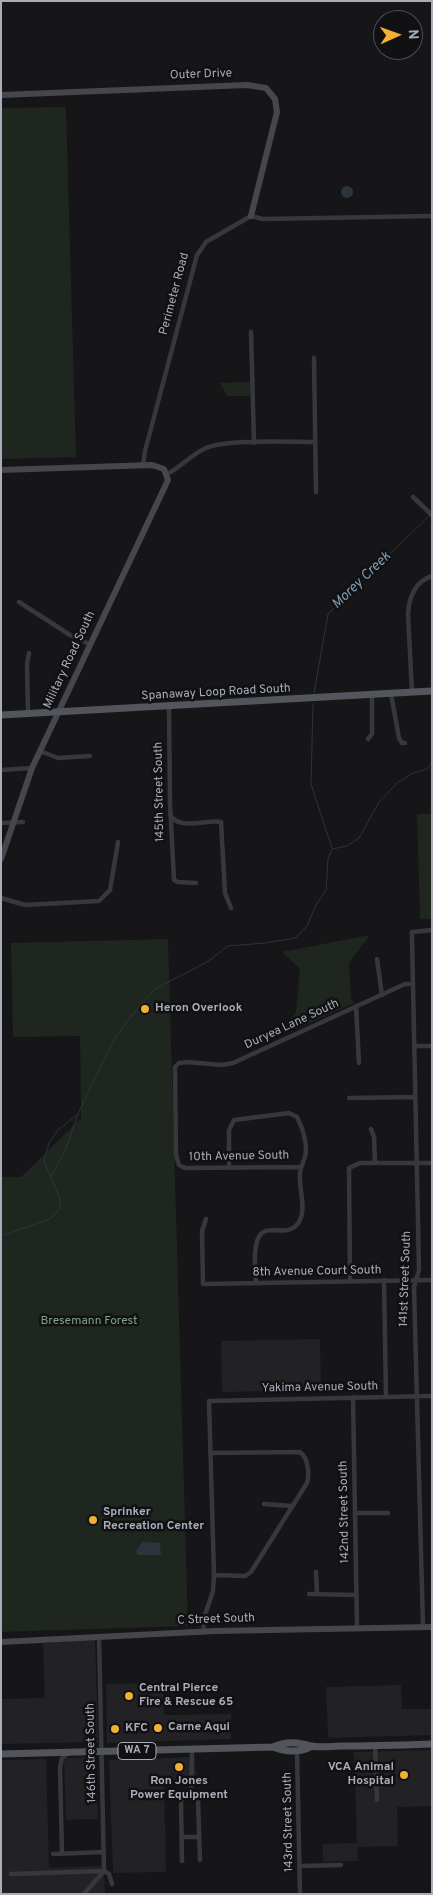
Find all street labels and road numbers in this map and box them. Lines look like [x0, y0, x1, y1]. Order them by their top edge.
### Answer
street label: Outer Drive [170, 67, 232, 83]
street label: Perimeter Road [157, 251, 193, 337]
street label: Military Road South [41, 609, 99, 711]
street label: Spanaway Loop Road South [141, 682, 291, 704]
street label: 145th Street South [152, 742, 168, 842]
street label: Duryea Lane South [243, 997, 341, 1053]
street label: 10th Avenue South [189, 1149, 289, 1165]
street label: 141st Street South [397, 1231, 415, 1327]
street label: 8th Avenue Court South [252, 1264, 382, 1280]
street label: Yakima Avenue South [262, 1380, 378, 1396]
street label: 142nd Street South [337, 1460, 353, 1564]
street label: C Street South [177, 1611, 255, 1629]
street label: 146th Street South [84, 1703, 100, 1803]
road number: WA 7 [118, 1742, 156, 1760]
street label: 143rd Street South [281, 1772, 297, 1872]

